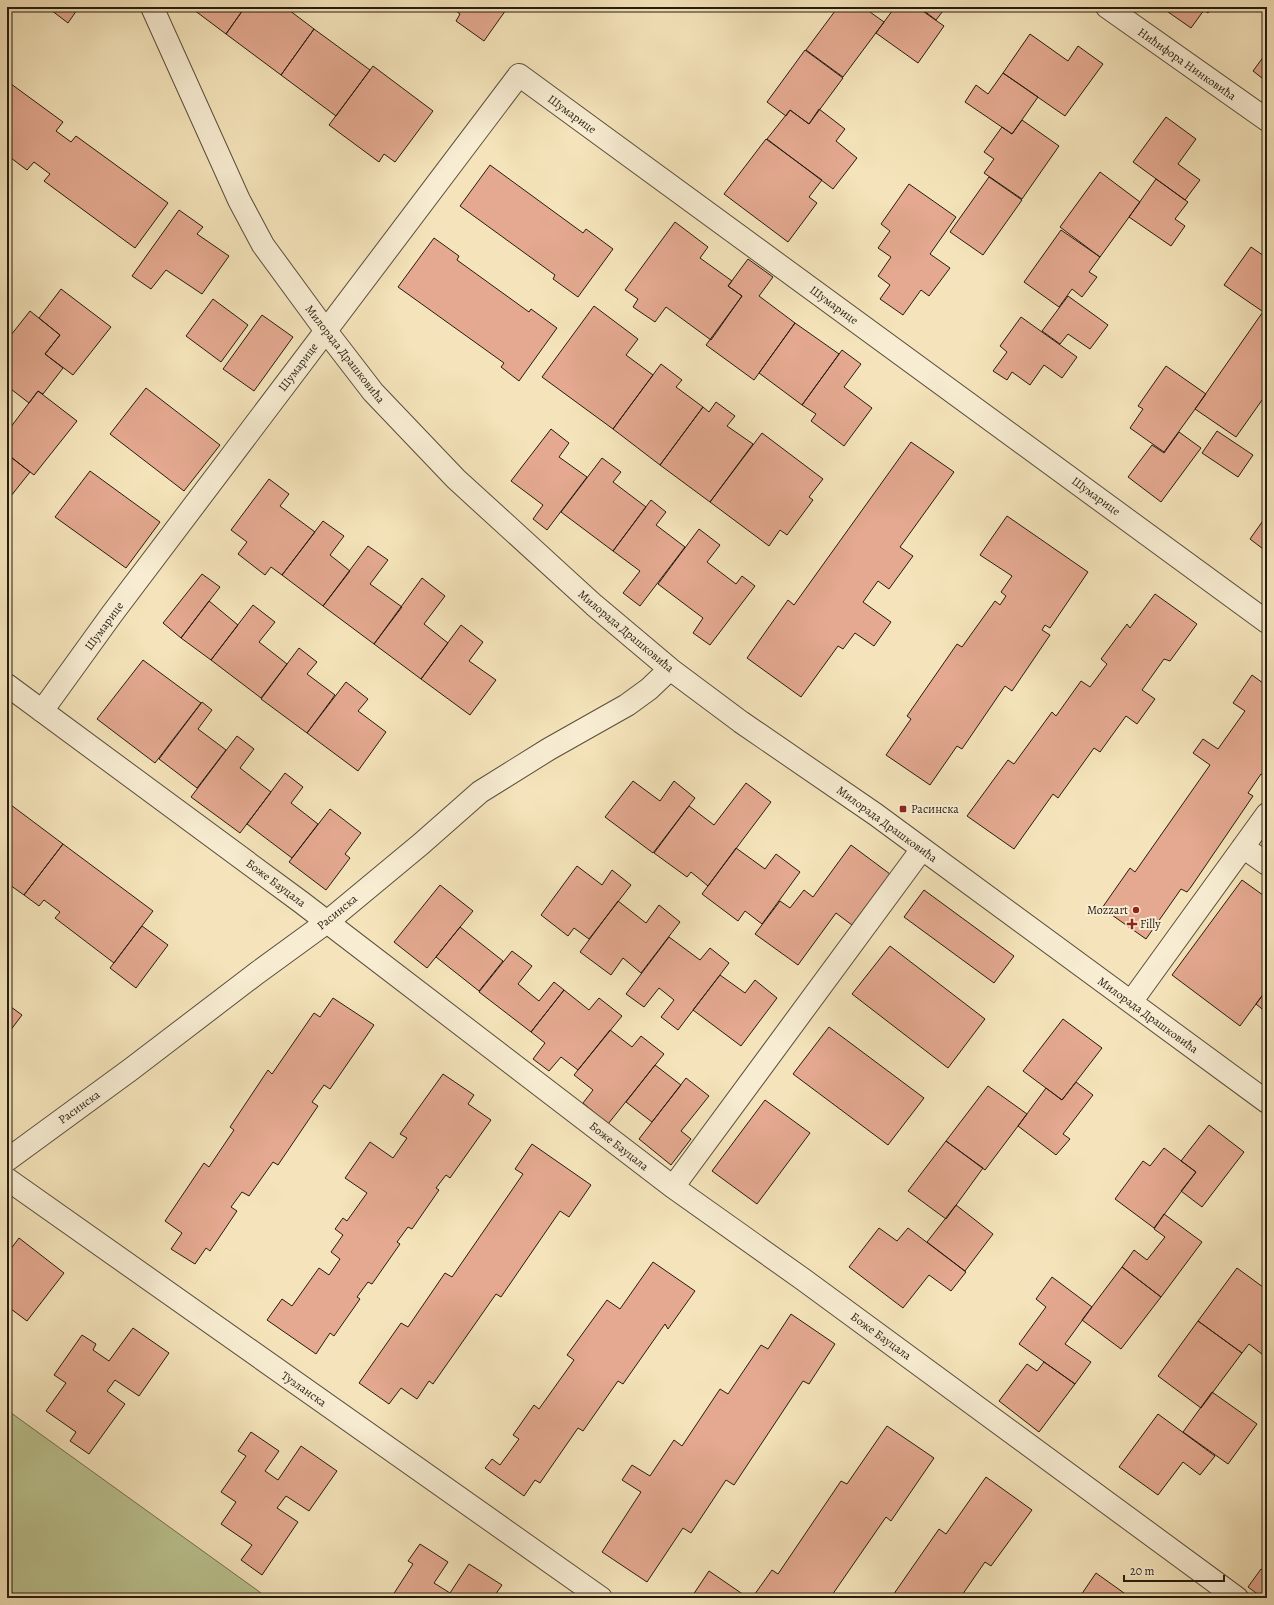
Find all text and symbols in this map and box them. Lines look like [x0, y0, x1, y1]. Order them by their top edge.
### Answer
street label: Нићифора Нинковића [1135, 24, 1240, 104]
street label: Шумарице [544, 91, 600, 137]
street label: Шумарице [806, 282, 862, 328]
street label: Милорада Драшковића [301, 301, 389, 407]
street label: Шумарице [274, 339, 322, 395]
street label: Шумарице [1068, 473, 1124, 519]
street label: Милорада Драшковића [575, 586, 678, 676]
street label: Шумарице [81, 598, 127, 654]
street label: Милорада Драшковића [833, 782, 941, 866]
place label: Расинска [911, 801, 959, 817]
marker: Расинска [898, 804, 908, 814]
street label: Боже Бауцала [243, 855, 310, 911]
street label: Расинска [313, 890, 361, 933]
place label: Mozzart [1087, 902, 1128, 918]
marker: Mozzart [1131, 905, 1141, 915]
place label: Filly [1140, 916, 1161, 932]
marker: Filly [1127, 919, 1137, 929]
street label: Милорада Драшковића [1094, 973, 1202, 1057]
street label: Расинска [55, 1086, 103, 1128]
street label: Боже Бауцала [586, 1118, 652, 1175]
street label: Боже Бауцала [847, 1309, 915, 1364]
street label: Тузланска [278, 1368, 330, 1411]
scale bar [1124, 1557, 1224, 1583]
text: 20 m [1130, 1563, 1154, 1579]

